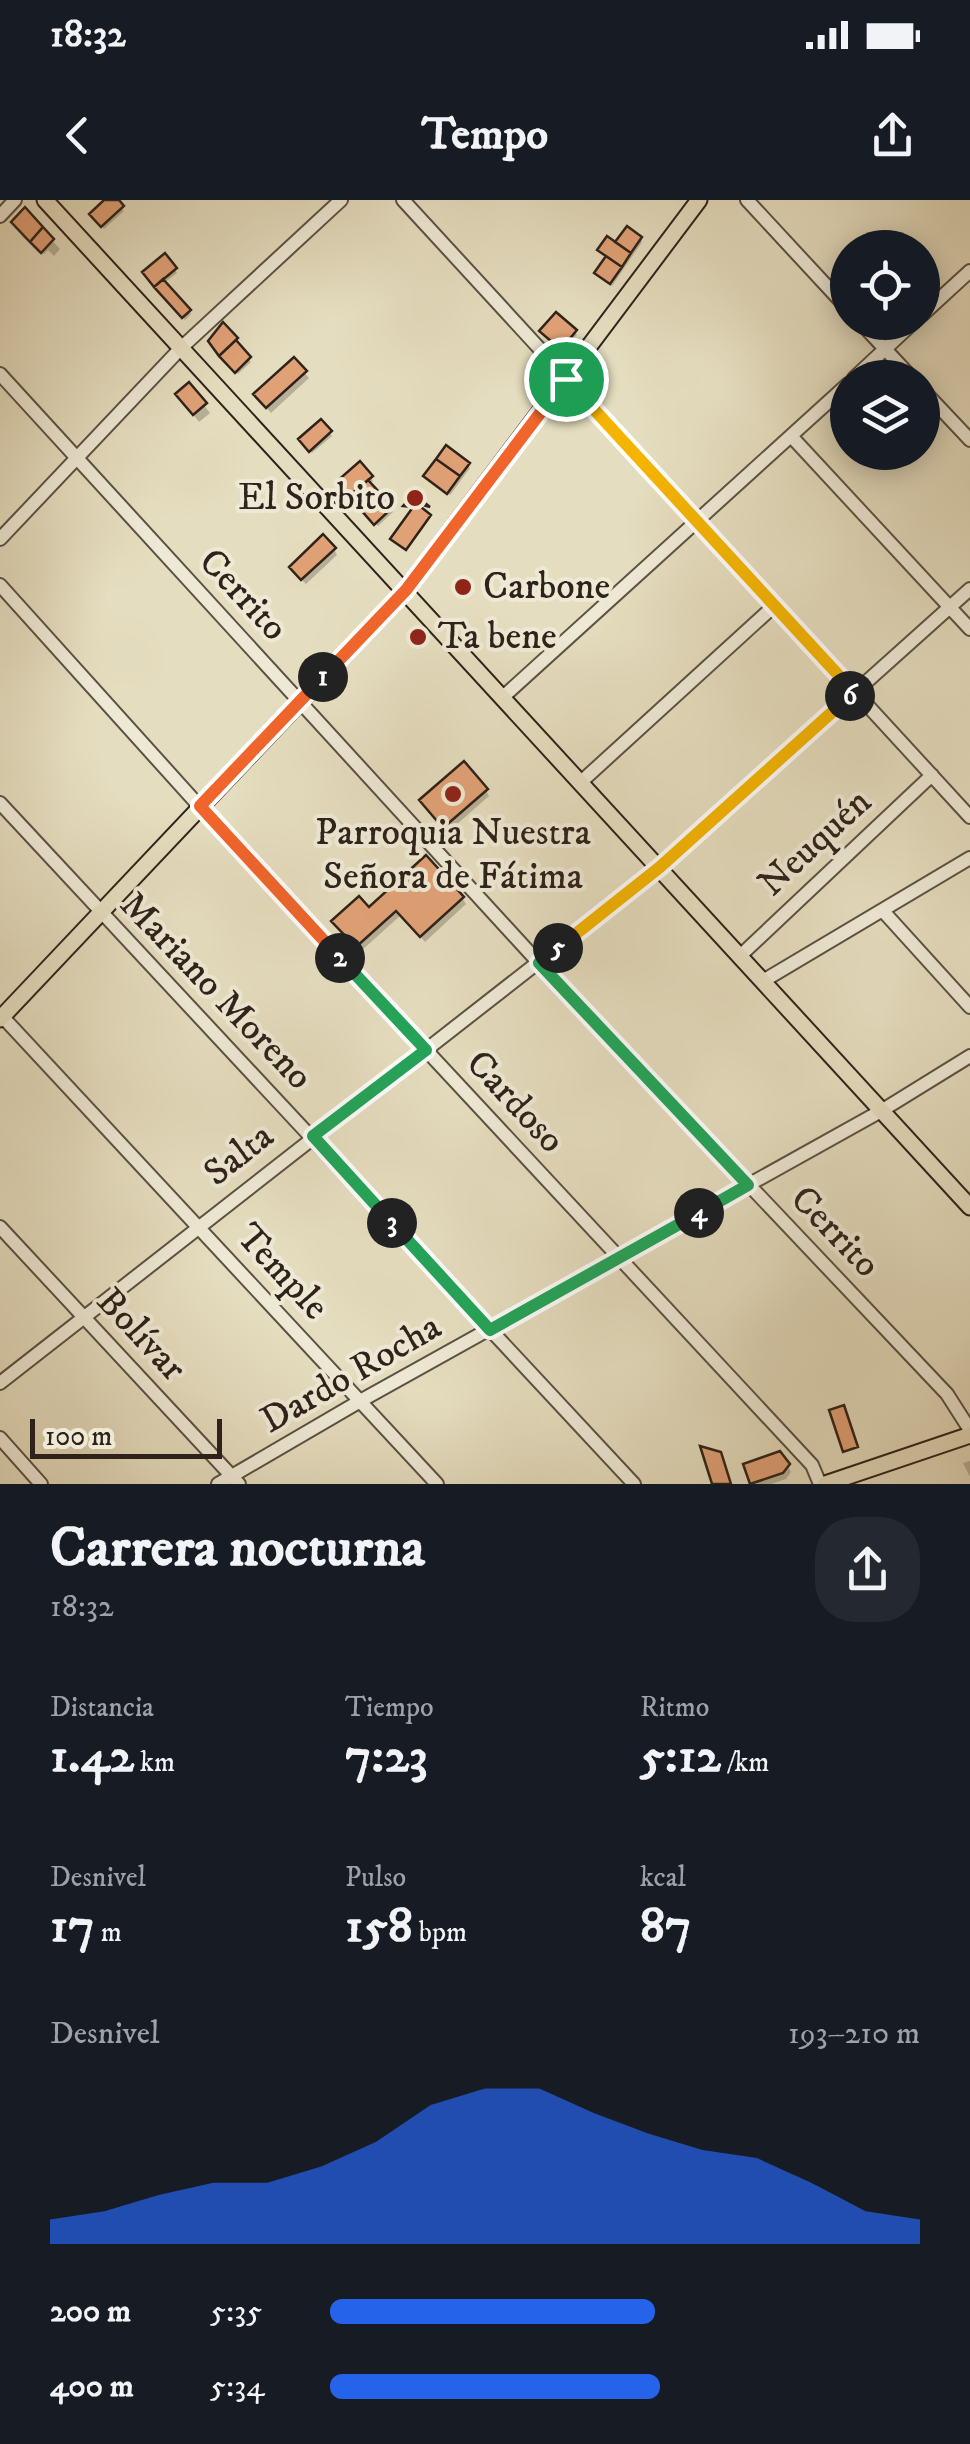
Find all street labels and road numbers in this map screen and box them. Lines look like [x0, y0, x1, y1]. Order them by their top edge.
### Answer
street label: Cerrito [188, 539, 298, 651]
street label: Neuquén [748, 779, 882, 907]
street label: Mariano Moreno [109, 882, 323, 1100]
street label: Cardoso [455, 1040, 575, 1164]
street label: Salta [194, 1113, 284, 1197]
street label: Cerrito [780, 1176, 890, 1288]
street label: Temple [225, 1214, 339, 1330]
street label: Bolívar [86, 1278, 196, 1392]
street label: Dardo Rocha [252, 1303, 450, 1445]

